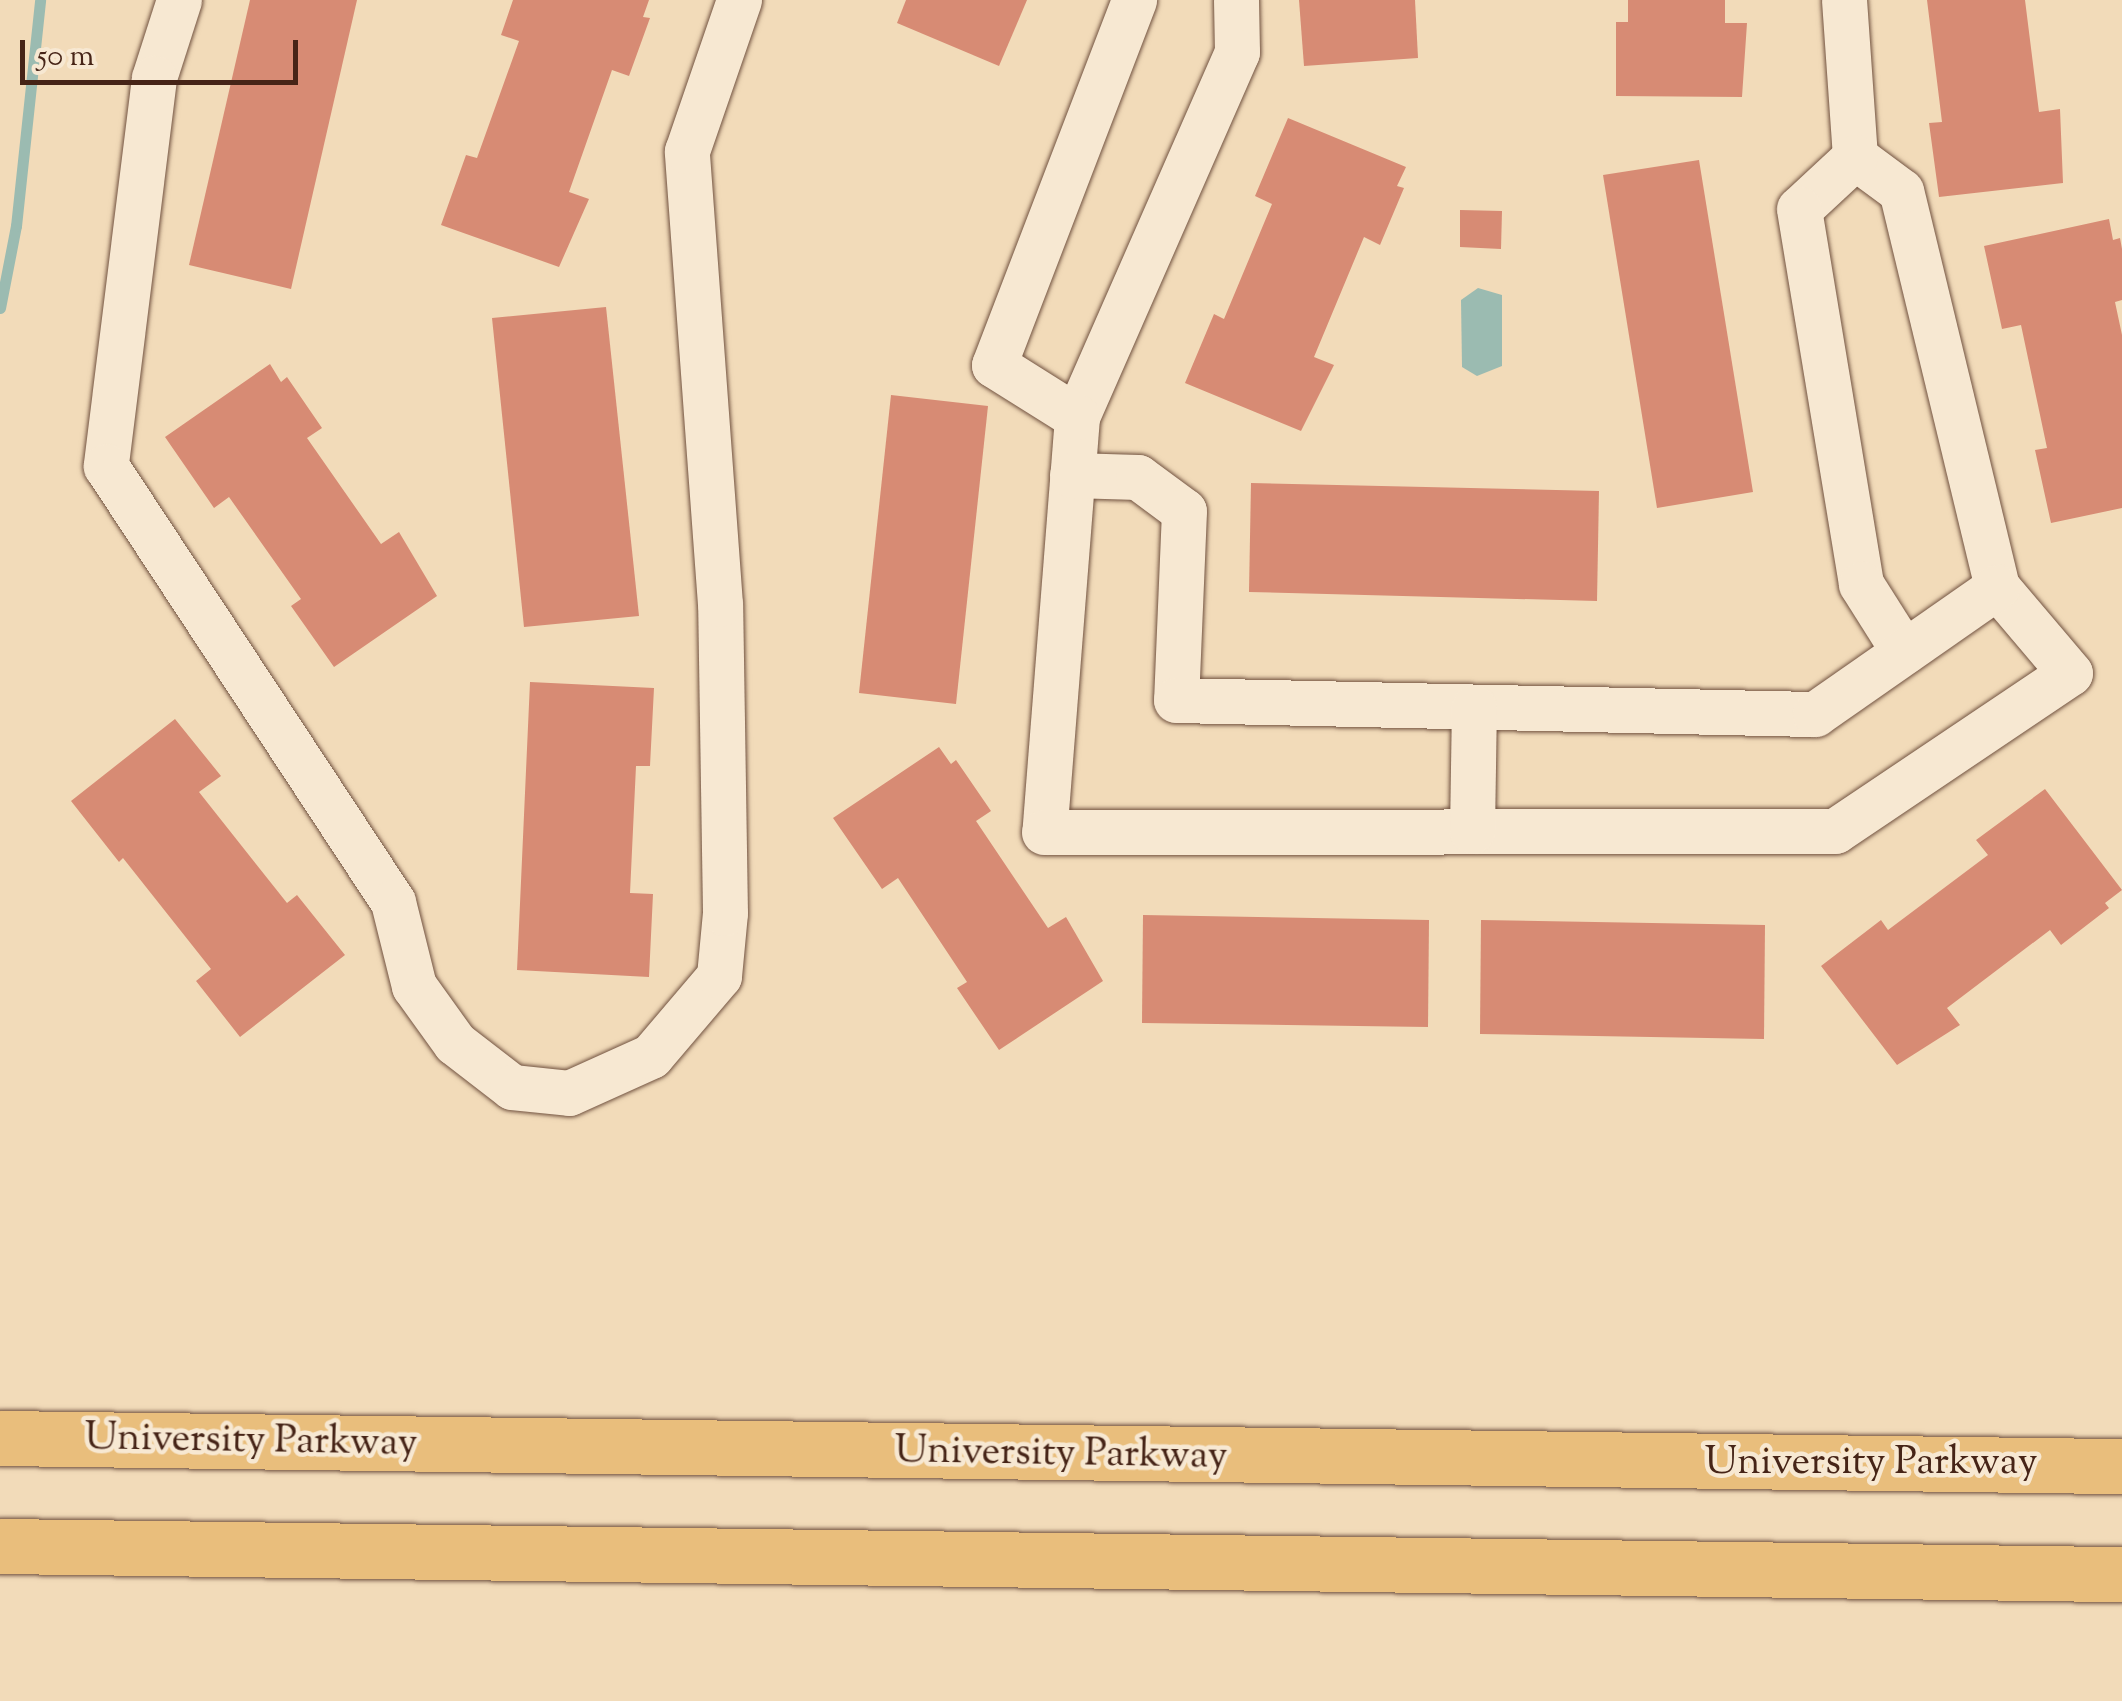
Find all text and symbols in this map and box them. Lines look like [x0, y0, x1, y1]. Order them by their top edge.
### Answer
scale bar [25, 20, 302, 82]
text: 50 m [37, 36, 94, 79]
street label: University Parkway [84, 1415, 418, 1469]
street label: University Parkway [894, 1428, 1228, 1482]
street label: University Parkway [1704, 1440, 2038, 1488]

